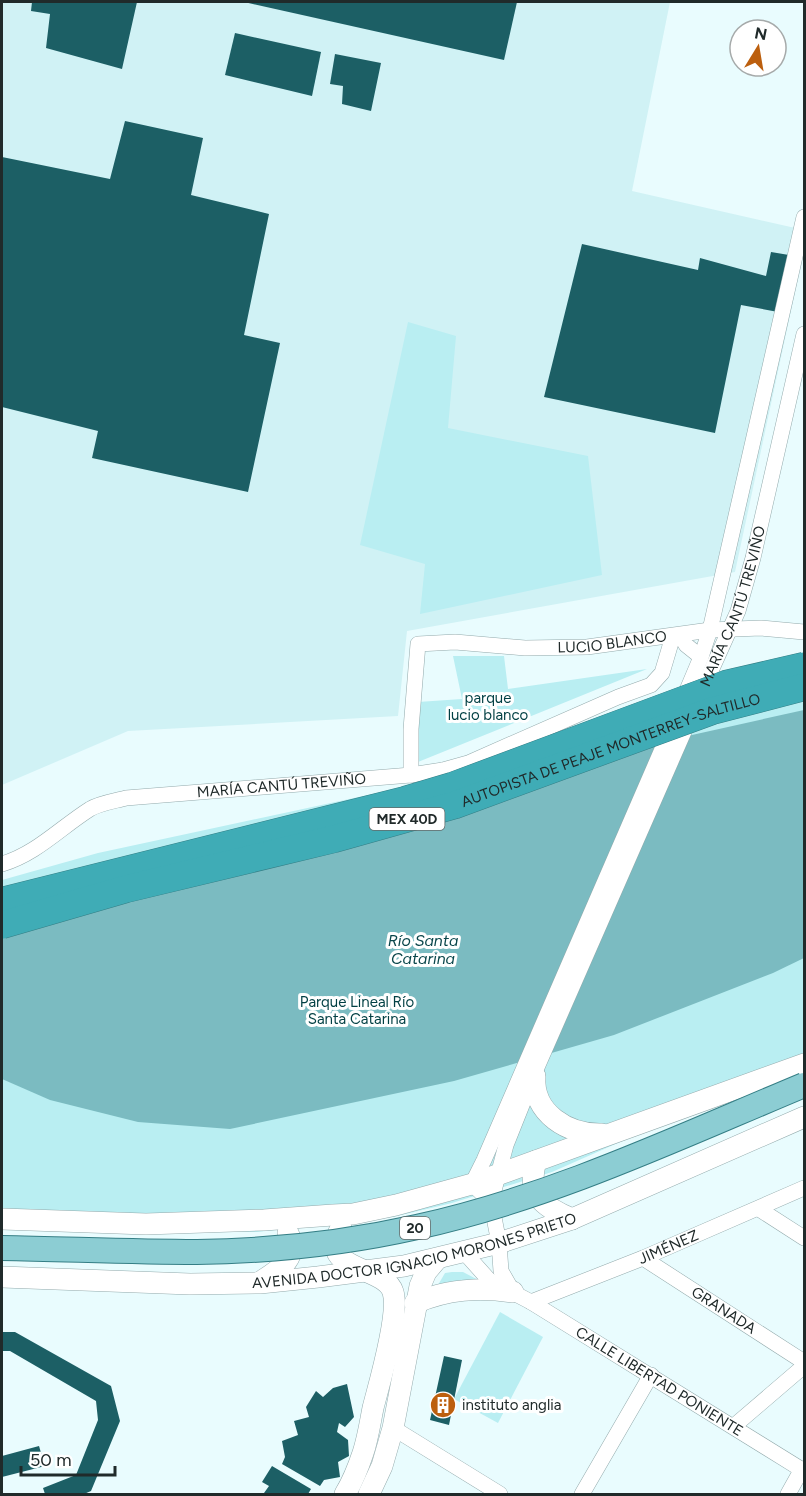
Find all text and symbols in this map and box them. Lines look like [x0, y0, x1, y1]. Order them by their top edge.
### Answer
north arrow [728, 18, 788, 78]
text: N [753, 23, 769, 44]
street label: MARÍA CANTÚ TREVIÑO [696, 524, 769, 689]
street label: LUCIO BLANCO [557, 627, 668, 656]
park label: parque lucio blanco [448, 689, 529, 724]
street label: AUTOPISTA DE PEAJE MONTERREY-SALTILLO [459, 690, 762, 811]
street label: MARÍA CANTÚ TREVIÑO [196, 770, 367, 801]
road number: MEX 40D [370, 808, 444, 830]
water label: Río Santa Catarina [388, 931, 458, 968]
park label: Parque Lineal Río Santa Catarina [300, 993, 414, 1028]
street label: AVENIDA DOCTOR IGNACIO MORONES PRIETO [252, 1209, 579, 1292]
road number: 20 [400, 1217, 430, 1239]
street label: JIMÉNEZ [636, 1226, 701, 1268]
street label: GRANADA [688, 1283, 759, 1338]
street label: CALLE LIBERTAD PONIENTE [572, 1323, 747, 1440]
building icon: instituto anglia [428, 1390, 458, 1420]
place label: instituto anglia [462, 1396, 561, 1414]
scale bar [21, 1439, 116, 1477]
text: 50 m [30, 1449, 72, 1471]

